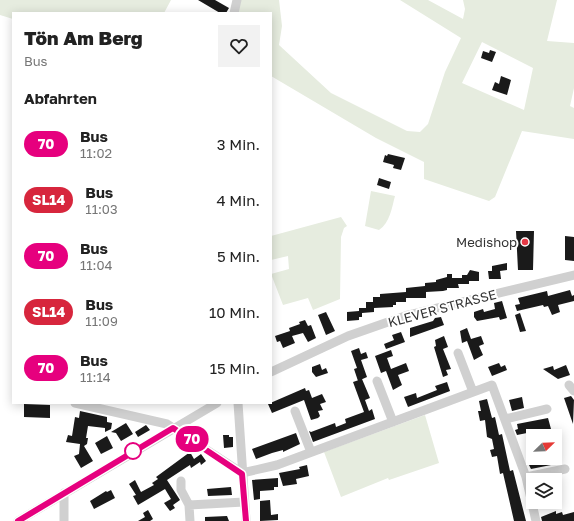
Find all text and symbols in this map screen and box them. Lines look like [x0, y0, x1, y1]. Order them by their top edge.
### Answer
button: heart [218, 25, 260, 67]
text: Tön Am Berg [24, 26, 143, 49]
text: Bus [24, 53, 47, 69]
text: Abfahrten [24, 89, 97, 107]
text: Bus [80, 127, 108, 145]
text: 70 [38, 135, 54, 152]
text: 3 Min. [217, 135, 260, 153]
text: 11:02 [80, 145, 112, 161]
text: Bus [85, 183, 113, 201]
text: SL14 [32, 191, 65, 208]
text: 4 Min. [216, 191, 260, 209]
text: 11:03 [85, 201, 118, 217]
place label: Medishop [456, 234, 517, 250]
marker: Medishop [520, 237, 530, 247]
text: Bus [80, 239, 108, 257]
text: 70 [38, 247, 54, 264]
text: 5 Min. [217, 247, 260, 265]
text: 11:04 [80, 257, 113, 273]
street label: KLEVER STRASSE [386, 286, 498, 330]
text: Bus [85, 295, 113, 313]
text: SL14 [32, 303, 65, 320]
text: 10 Min. [209, 303, 260, 321]
text: 11:09 [85, 313, 118, 329]
text: Bus [80, 351, 108, 369]
text: 70 [38, 359, 54, 376]
text: 15 Min. [210, 359, 260, 377]
text: 11:14 [80, 369, 111, 385]
line badge: 70 [174, 426, 210, 452]
north arrow [526, 429, 562, 465]
map controls [526, 429, 562, 509]
text: 70 [184, 430, 200, 447]
unlabelled marker [124, 442, 142, 460]
button: layers [526, 473, 562, 509]

